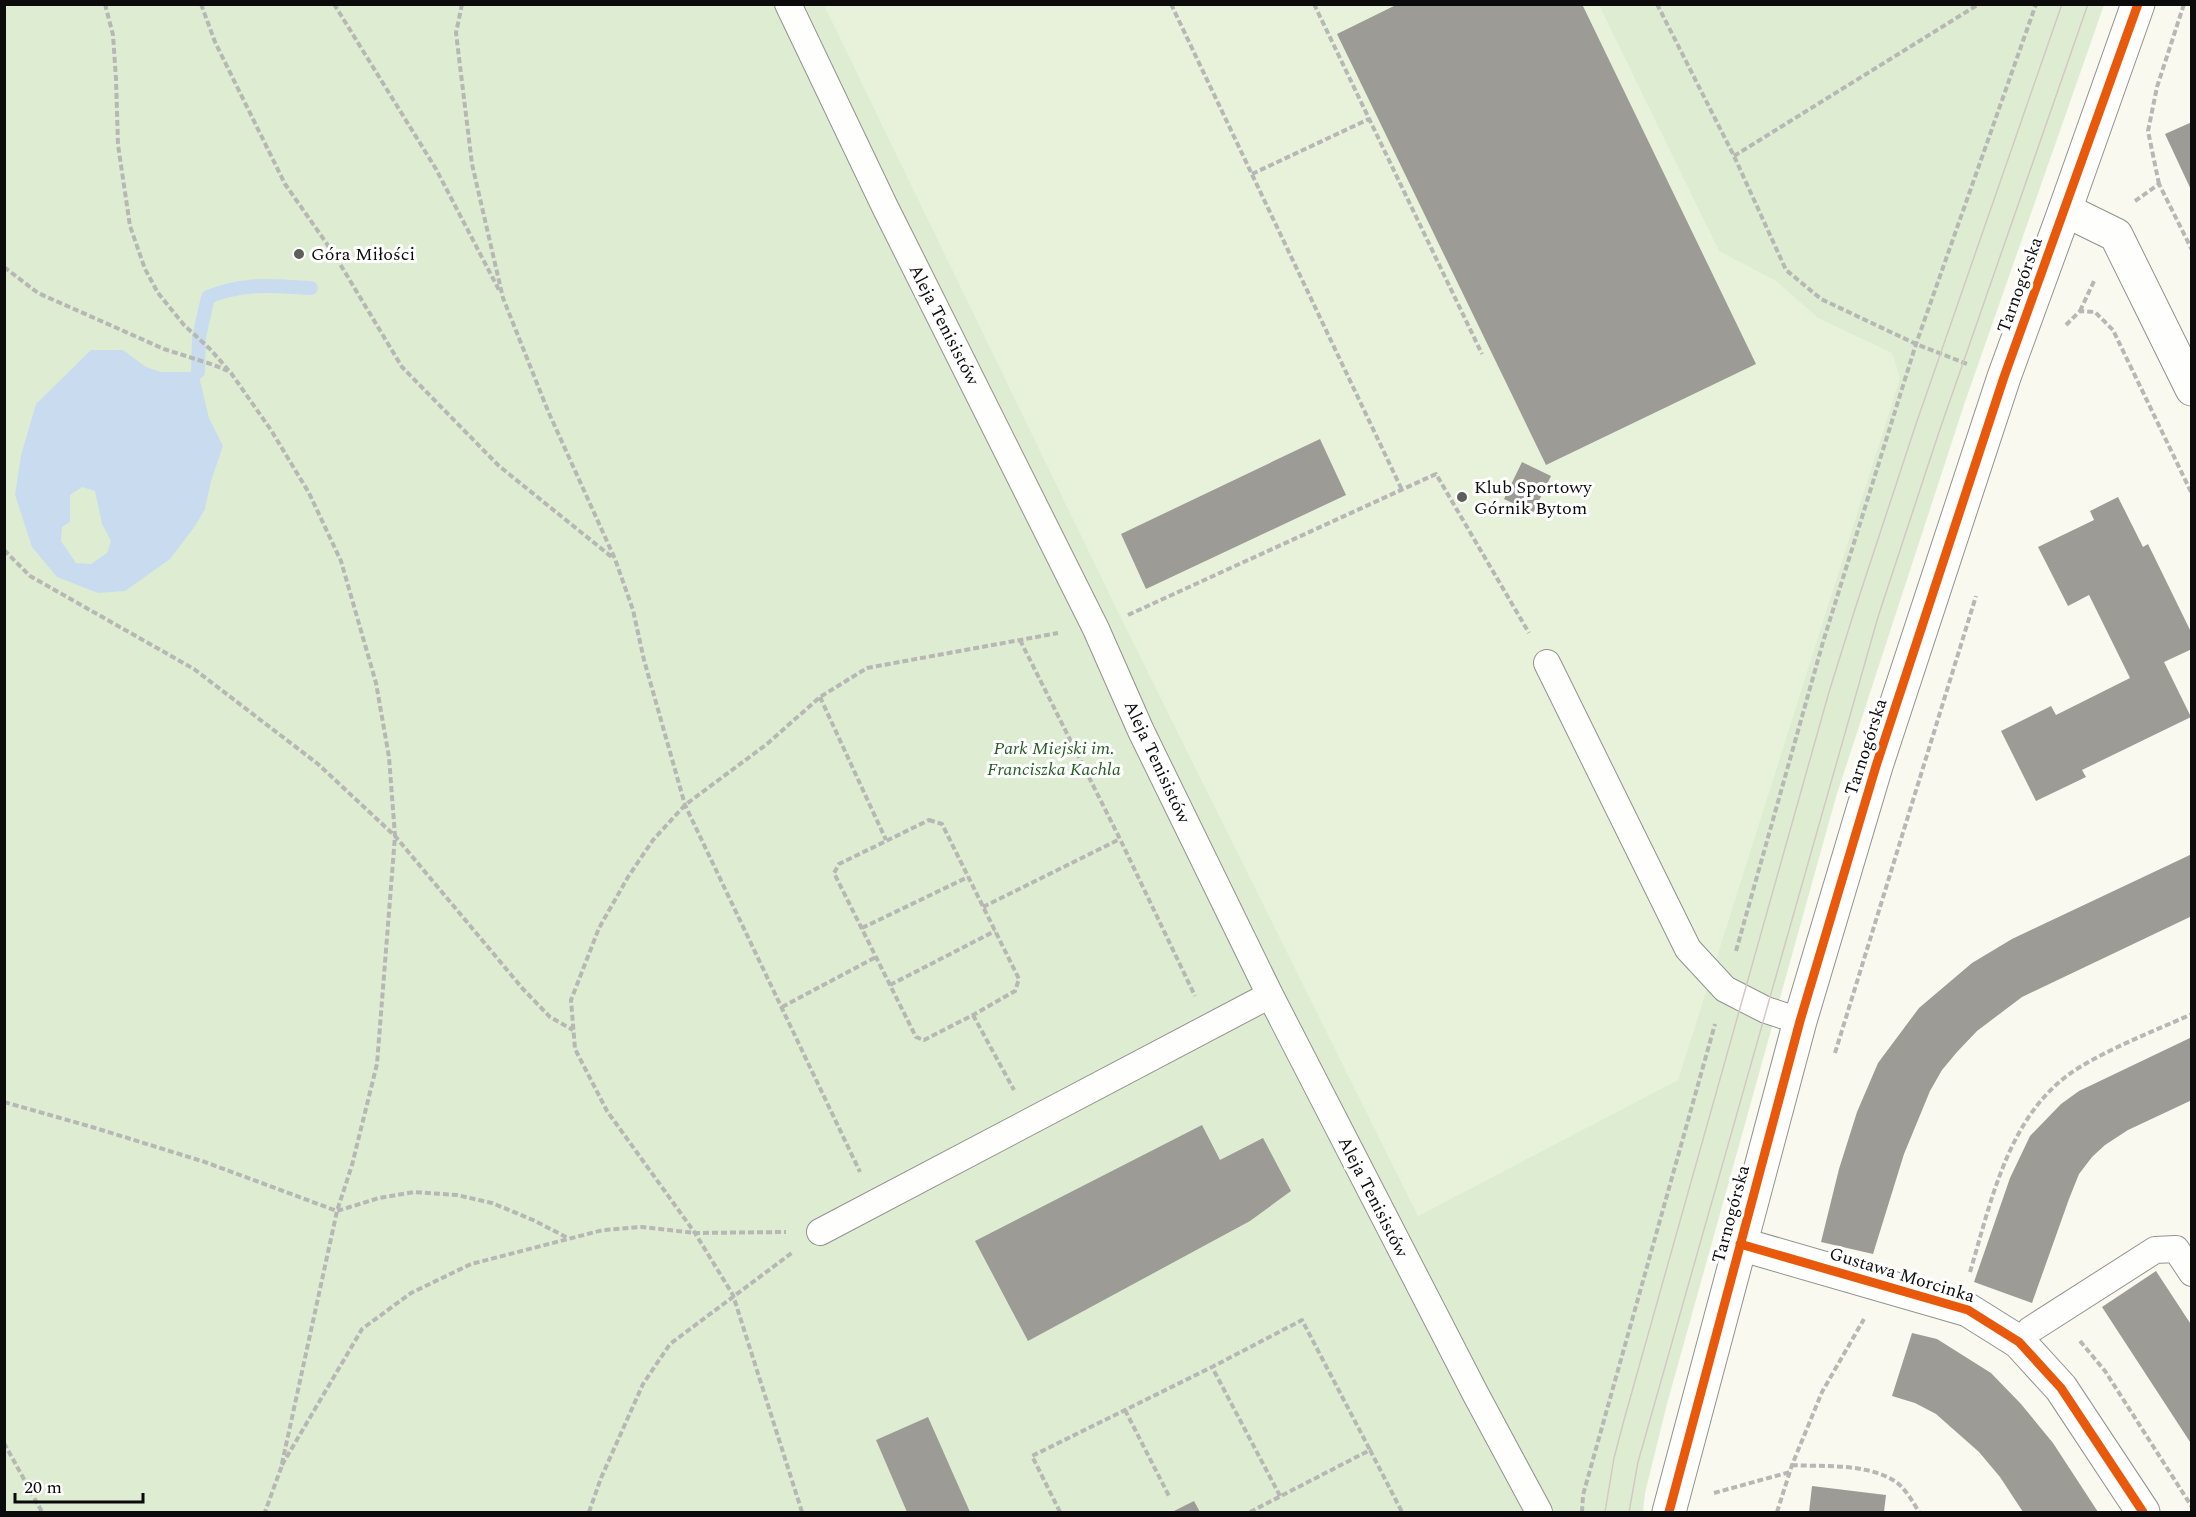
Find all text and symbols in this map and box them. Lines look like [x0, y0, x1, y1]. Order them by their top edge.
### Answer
street label: Tarnogórska [1990, 233, 2050, 337]
place label: Góra Miłości [311, 241, 415, 268]
marker: Góra Miłości [292, 247, 306, 261]
street label: Aleja Tenisistów [902, 260, 986, 391]
place label: Klub Sportowy Górnik Bytom [1474, 474, 1593, 522]
marker: Klub Sportowy Górnik Bytom [1455, 490, 1469, 504]
street label: Tarnogórska [1838, 695, 1894, 799]
street label: Aleja Tenisistów [1117, 696, 1198, 828]
park label: Park Miejski im. Franciszka Kachla [987, 735, 1121, 783]
street label: Aleja Tenisistów [1331, 1132, 1415, 1263]
street label: Tarnogórska [1705, 1162, 1757, 1266]
street label: Gustawa Morcinka [1826, 1240, 1978, 1310]
scale bar [15, 1466, 142, 1504]
text: 20 m [24, 1474, 62, 1501]

